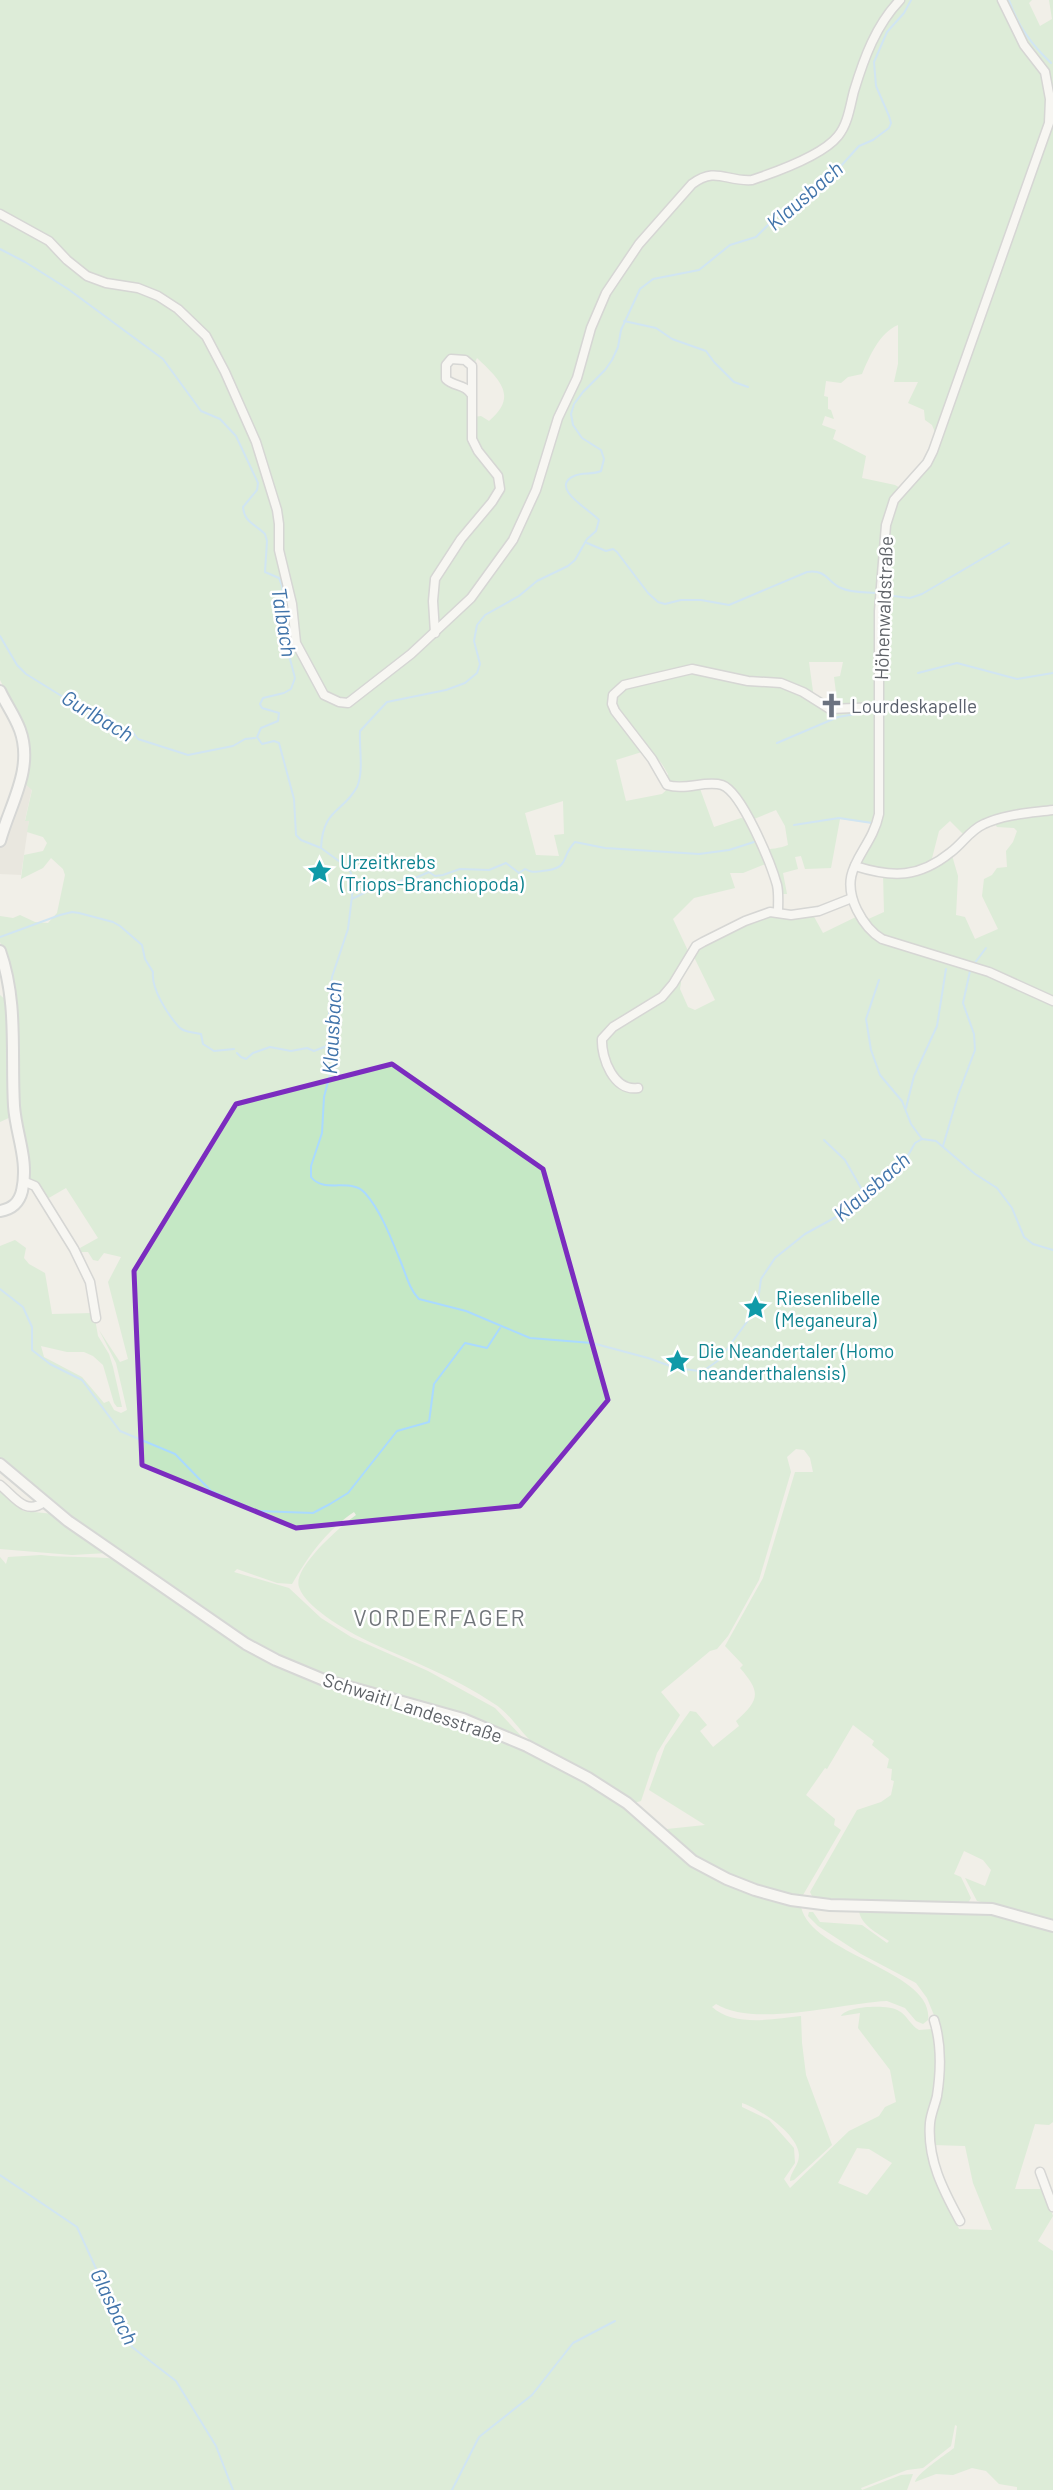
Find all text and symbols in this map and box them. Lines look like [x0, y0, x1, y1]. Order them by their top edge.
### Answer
water label: Klausbach [761, 155, 847, 235]
street label: Höhenwaldstraße [869, 536, 897, 680]
water label: Talbach [267, 585, 303, 659]
water label: Gurlbach [58, 684, 138, 746]
church icon: Lourdeskapelle [817, 691, 845, 719]
place label: Lourdeskapelle [851, 694, 977, 717]
place label: Urzeitkrebs (Triops-Branchiopoda) [339, 850, 525, 895]
place icon: Urzeitkrebs (Triops-Branchiopoda) [306, 858, 334, 886]
water label: Klausbach [316, 981, 346, 1075]
water label: Klausbach [828, 1146, 914, 1226]
place label: Riesenlibelle (Meganeura) [775, 1286, 880, 1331]
place icon: Riesenlibelle (Meganeura) [742, 1294, 770, 1322]
place label: Die Neandertaler (Homo neanderthalensis) [698, 1339, 894, 1384]
place icon: Die Neandertaler (Homo neanderthalensis) [664, 1347, 692, 1375]
district label: VORDERFAGER [353, 1603, 527, 1631]
street label: Schwaitl Landesstraße [320, 1667, 506, 1747]
water label: Glasbach [86, 2264, 144, 2348]

